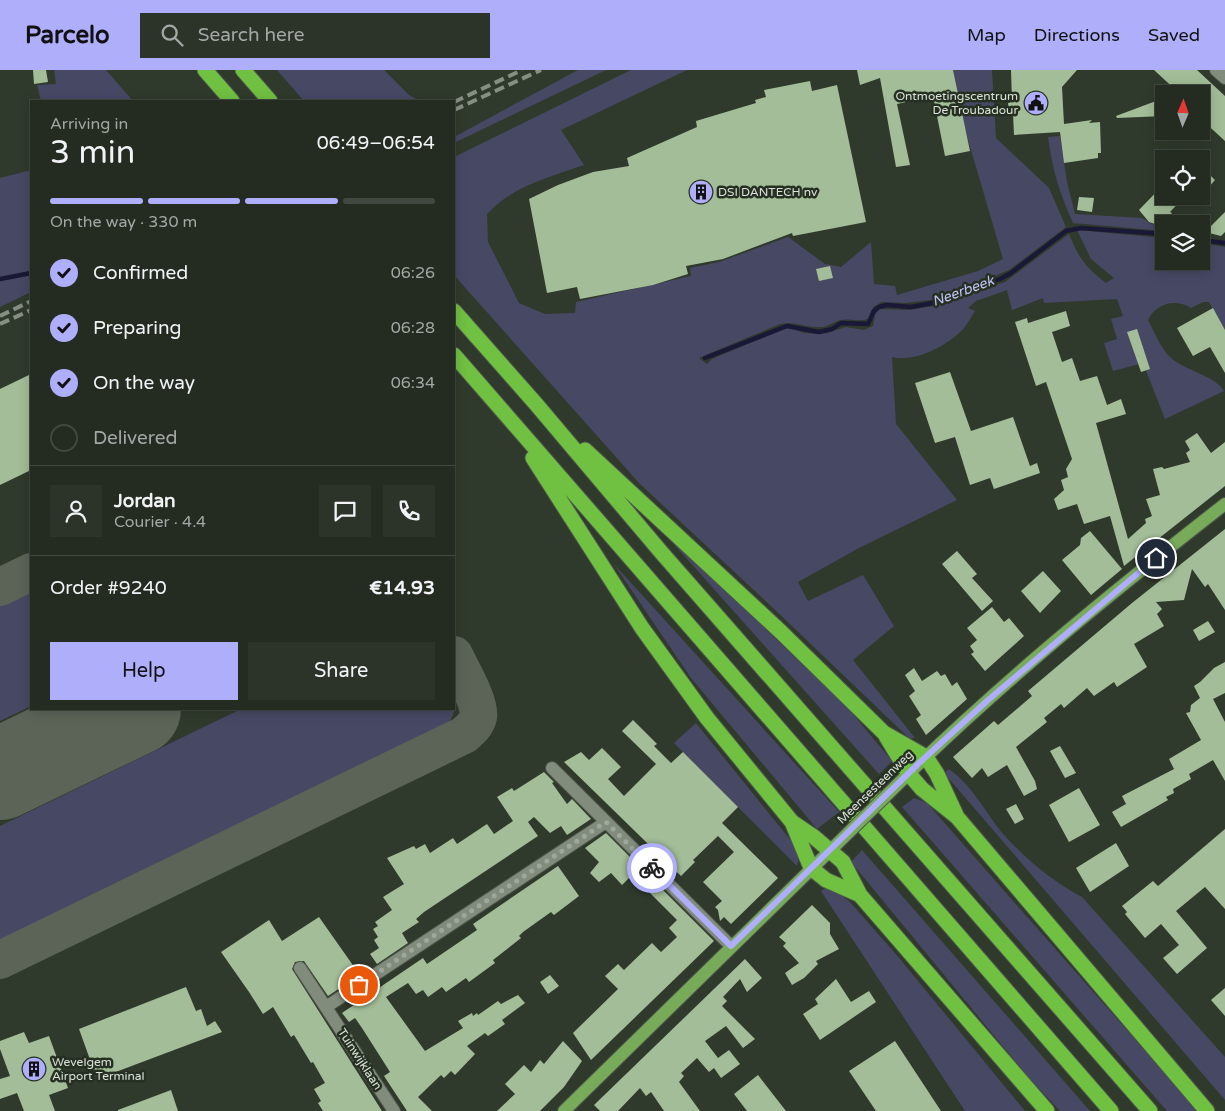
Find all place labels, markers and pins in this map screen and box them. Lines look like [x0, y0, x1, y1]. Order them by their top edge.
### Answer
place label: Ontmoetingscentrum De Troubadour [895, 89, 1018, 117]
public building icon: Ontmoetingscentrum De Troubadour [1023, 90, 1049, 116]
building icon: DSI DANTECH nv [688, 179, 714, 205]
place label: DSI DANTECH nv [718, 185, 818, 199]
pin [1135, 537, 1177, 579]
pin [338, 964, 380, 1006]
place label: Wevelgem Airport Terminal [52, 1055, 145, 1083]
building icon: Wevelgem Airport Terminal [21, 1056, 47, 1082]

